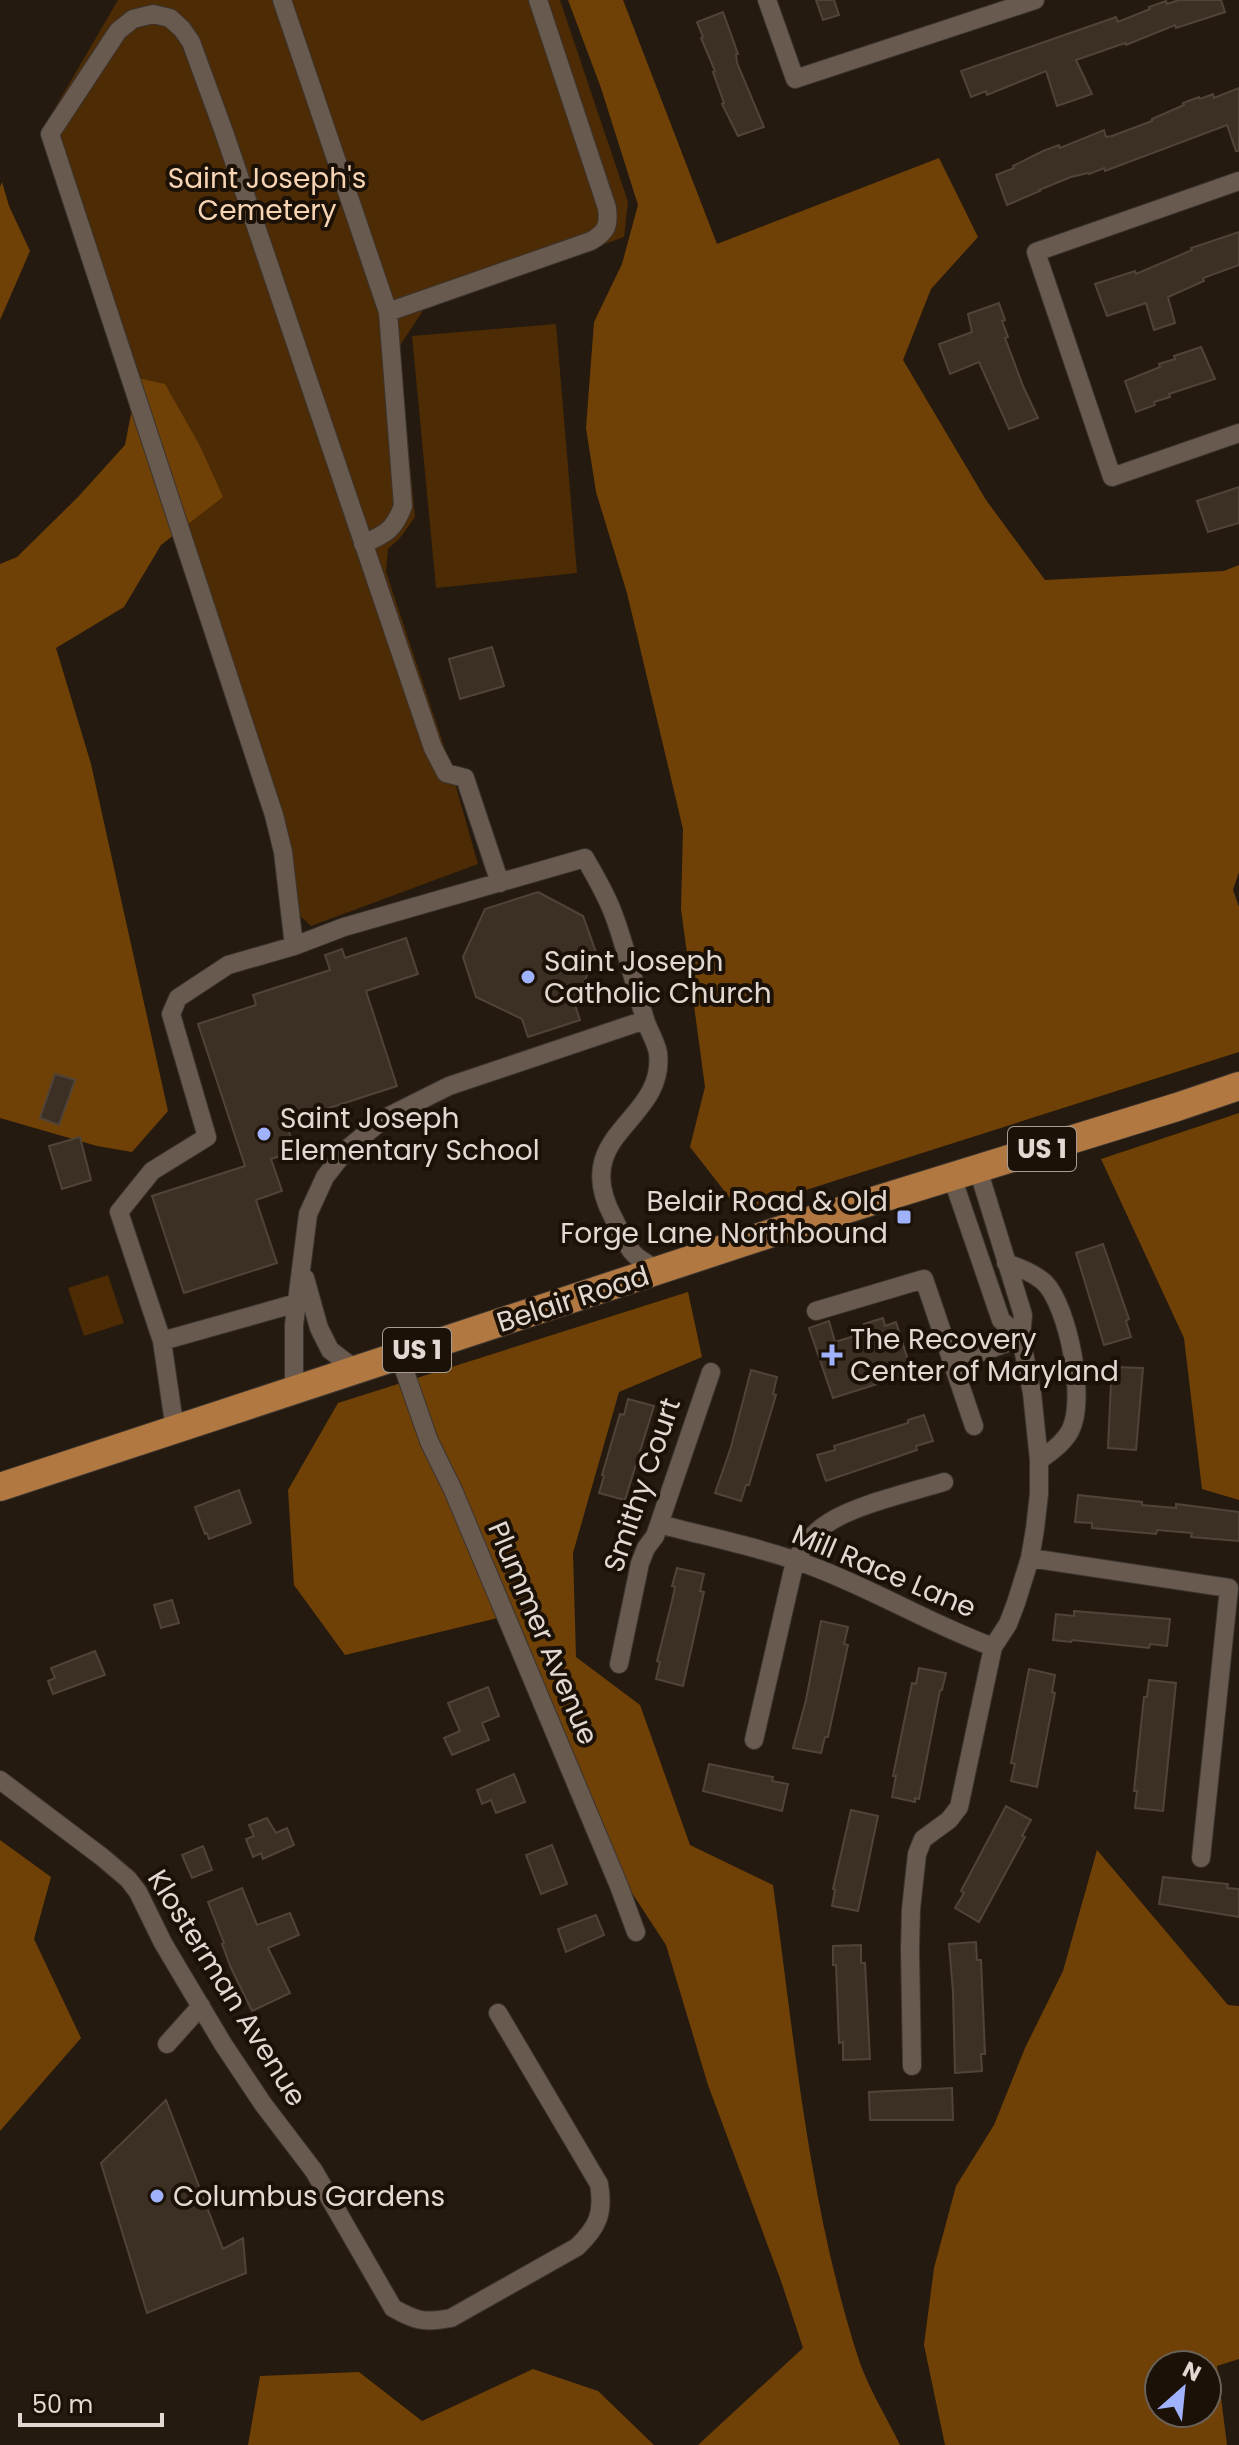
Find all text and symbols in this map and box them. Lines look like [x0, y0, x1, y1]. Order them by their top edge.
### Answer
park label: Saint Joseph's Cemetery [168, 159, 366, 230]
place label: Saint Joseph Catholic Church [544, 942, 772, 1013]
marker: Saint Joseph Catholic Church [519, 968, 537, 986]
place label: Saint Joseph Elementary School [280, 1099, 540, 1170]
marker: Saint Joseph Elementary School [255, 1125, 273, 1143]
road number: US 1 [1008, 1127, 1076, 1171]
place label: Belair Road & Old Forge Lane Northbound [560, 1182, 888, 1253]
marker: Belair Road & Old Forge Lane Northbound [895, 1208, 913, 1226]
street label: Belair Road [492, 1256, 654, 1342]
place label: The Recovery Center of Maryland [850, 1320, 1119, 1391]
road number: US 1 [383, 1328, 451, 1372]
marker: The Recovery Center of Maryland [821, 1344, 843, 1366]
street label: Smithy Court [594, 1393, 690, 1577]
street label: Plummer Avenue [478, 1515, 608, 1751]
street label: Mill Race Lane [786, 1515, 982, 1627]
street label: Klosterman Avenue [138, 1862, 316, 2114]
place label: Columbus Gardens [173, 2177, 445, 2216]
marker: Columbus Gardens [148, 2187, 166, 2205]
north arrow [1143, 2349, 1223, 2429]
text: N [1177, 2354, 1206, 2389]
scale bar [20, 2377, 162, 2427]
text: 50 m [32, 2388, 93, 2421]

